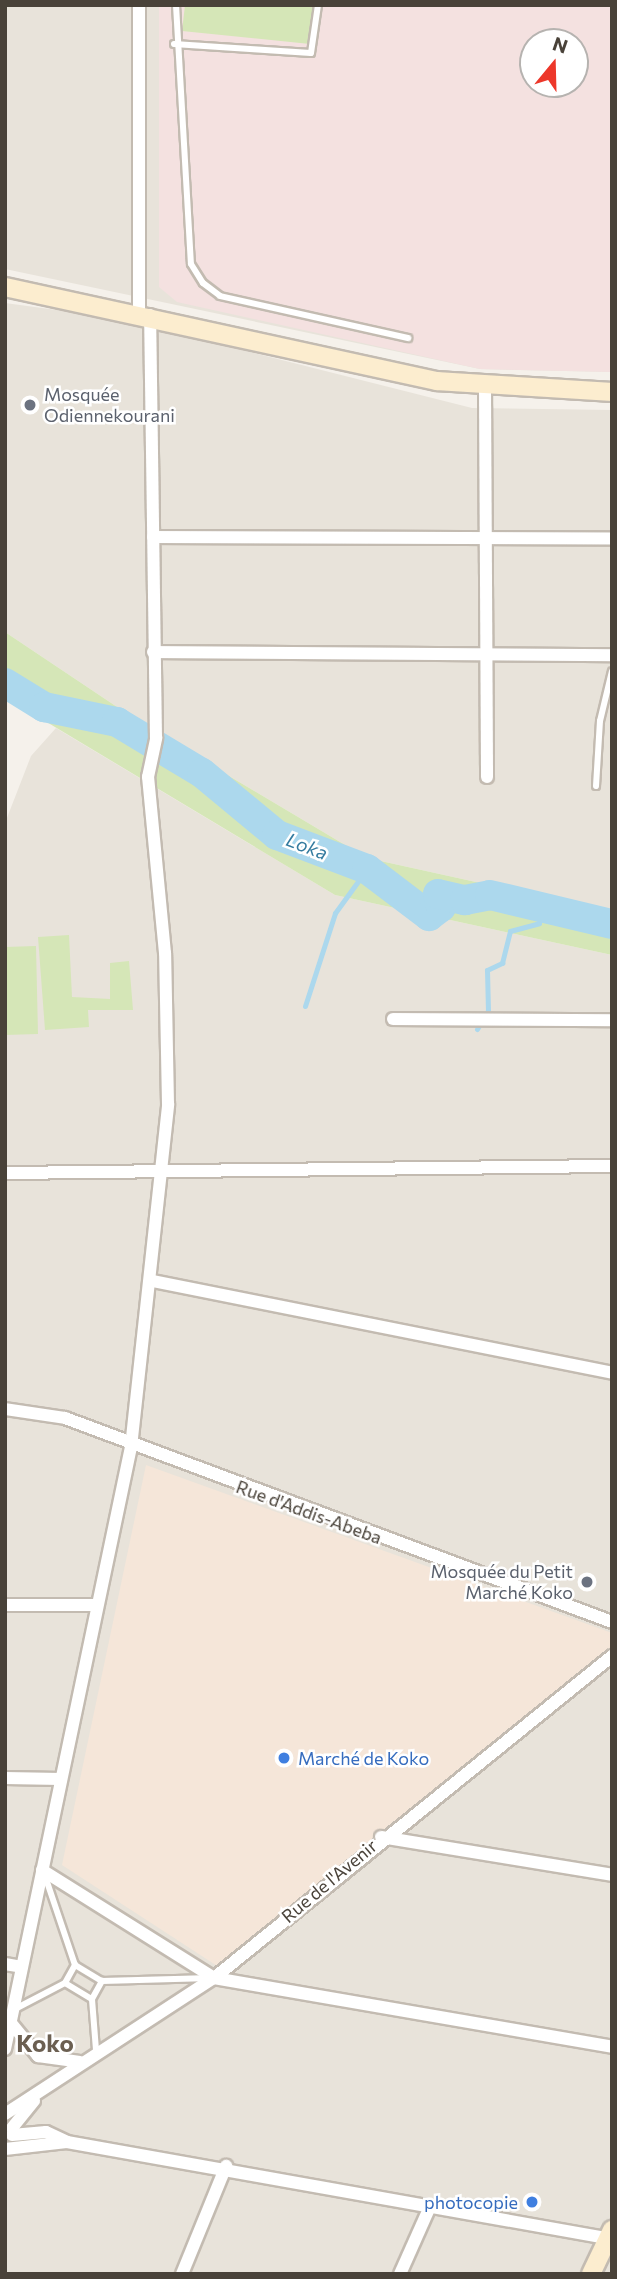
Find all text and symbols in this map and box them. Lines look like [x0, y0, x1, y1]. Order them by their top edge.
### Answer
north arrow [519, 28, 589, 98]
text: N [550, 31, 571, 58]
place label: Mosquée Odiennekourani [44, 384, 175, 426]
marker: Mosquée Odiennekourani [22, 397, 38, 413]
water label: Loka [283, 828, 331, 864]
street label: Rue d'Addis-Abeba [233, 1476, 385, 1548]
place label: Mosquée du Petit Marché Koko [430, 1561, 573, 1604]
marker: Mosquée du Petit Marché Koko [579, 1574, 595, 1590]
place label: Marché de Koko [298, 1747, 429, 1769]
marker: Marché de Koko [276, 1750, 292, 1766]
street label: Rue de l'Avenir [277, 1835, 381, 1927]
district label: Koko [16, 2029, 74, 2057]
place label: photocopie [424, 2191, 518, 2213]
marker: photocopie [524, 2194, 540, 2210]

